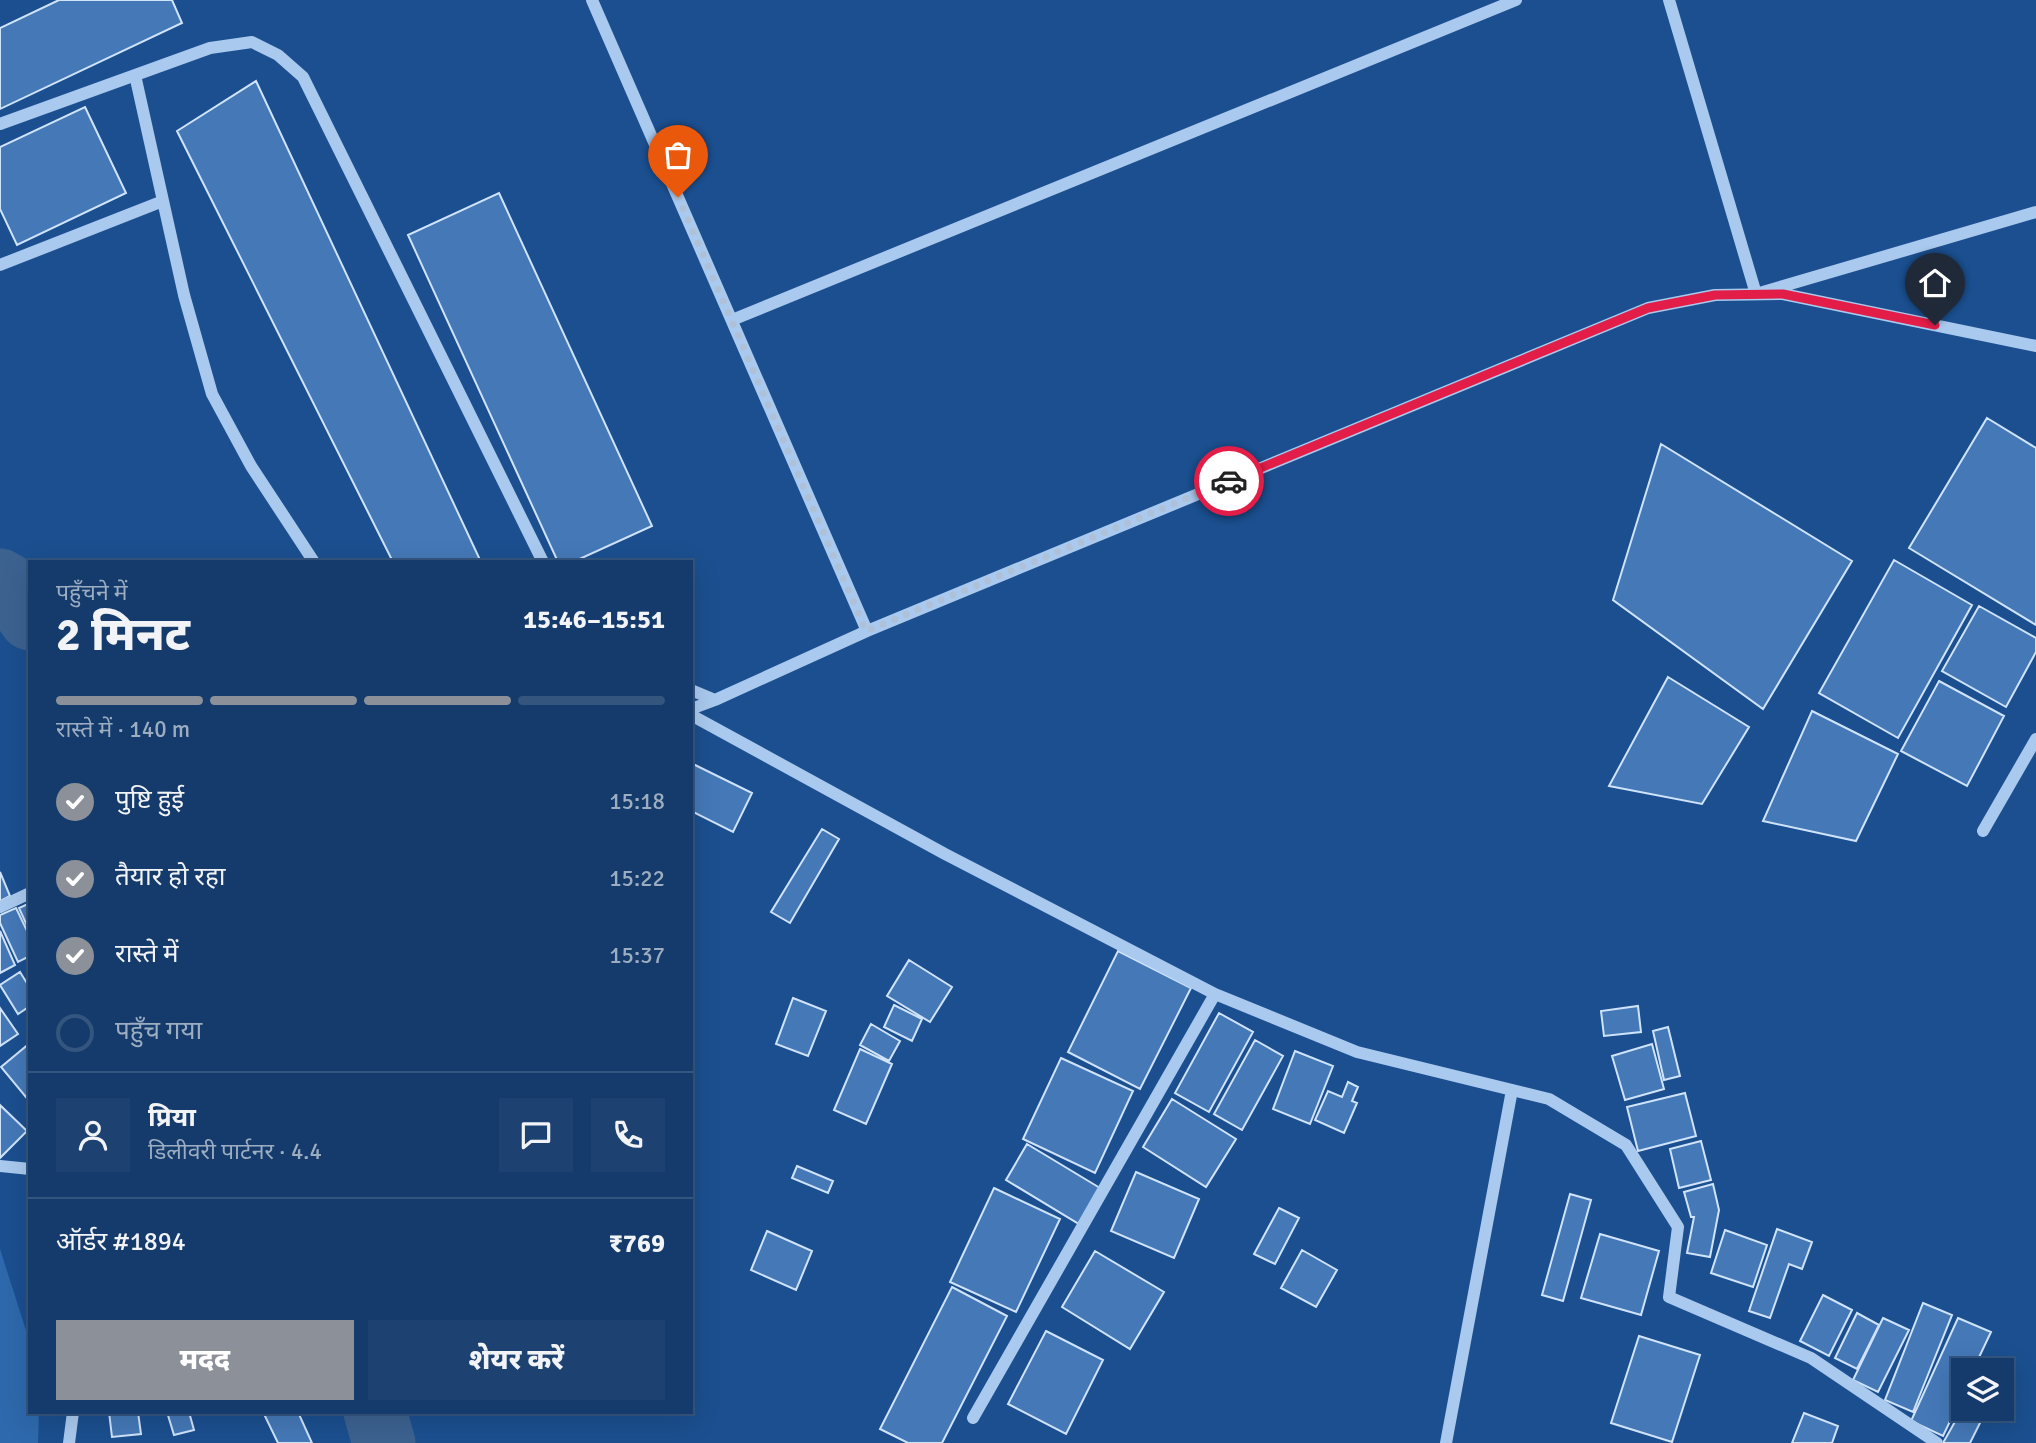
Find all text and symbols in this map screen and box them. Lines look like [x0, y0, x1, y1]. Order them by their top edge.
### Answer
pin [648, 125, 708, 197]
icon: bag [659, 136, 697, 174]
pin [1905, 253, 1965, 325]
icon: home [1916, 264, 1954, 302]
courier [1194, 446, 1264, 516]
icon: car [1210, 462, 1248, 500]
text: पहुँचने में [56, 578, 127, 607]
text: 15:46–15:51 [523, 604, 665, 636]
text: 2 मिनट [56, 607, 190, 663]
text: रास्ते में · 140 m [56, 715, 190, 744]
icon: check [56, 783, 94, 821]
text: पुष्टि हुई [115, 784, 184, 816]
text: 15:18 [609, 787, 665, 816]
icon: check [56, 860, 94, 898]
text: तैयार हो रहा [115, 861, 225, 893]
text: 15:22 [609, 864, 665, 893]
icon: check [56, 937, 94, 975]
text: रास्ते में [115, 938, 179, 970]
text: 15:37 [609, 941, 665, 970]
text: पहुँच गया [115, 1015, 202, 1047]
button: person [56, 1098, 130, 1172]
button: chat [499, 1098, 573, 1172]
button: phone [591, 1098, 665, 1172]
text: प्रिया [148, 1102, 196, 1134]
text: डिलीवरी पार्टनर · 4.4 [148, 1137, 322, 1166]
text: ऑर्डर #1894 [56, 1226, 186, 1258]
text: ₹769 [609, 1228, 665, 1260]
button: मदद [56, 1320, 354, 1400]
button: शेयर करें [368, 1320, 665, 1400]
map controls [1951, 1358, 2014, 1421]
button: layers [1951, 1358, 2014, 1421]

